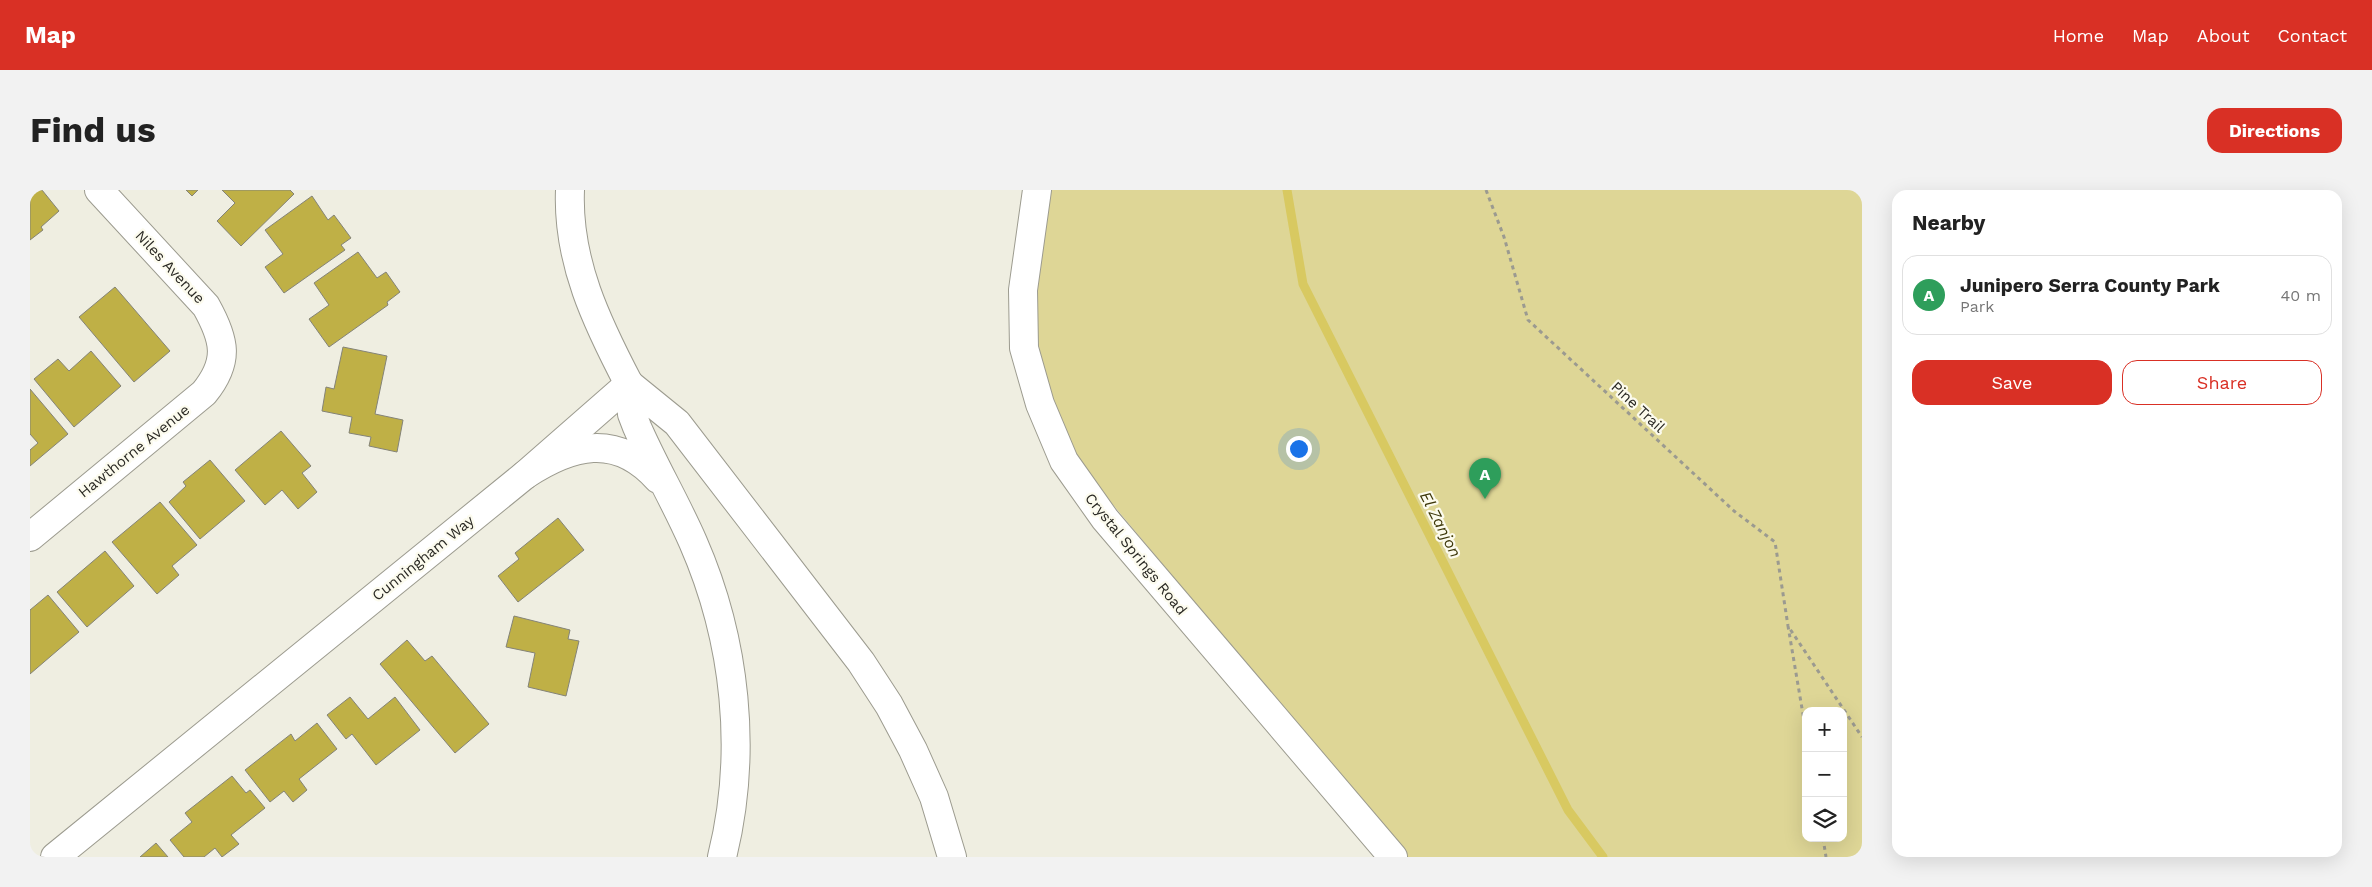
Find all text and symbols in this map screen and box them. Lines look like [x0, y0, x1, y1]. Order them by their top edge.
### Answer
text: Map [25, 21, 76, 49]
text: Home [2053, 25, 2104, 46]
text: Map [2132, 25, 2169, 46]
text: About [2197, 25, 2249, 46]
text: Contact [2277, 25, 2347, 46]
button: Directions [2207, 108, 2342, 153]
text: Find us [30, 109, 156, 151]
text: Nearby [1912, 210, 1985, 235]
street label: Niles Avenue [131, 227, 209, 307]
text: Junipero Serra County Park [1960, 274, 2220, 297]
text: A [1924, 286, 1934, 305]
text: 40 m [2281, 286, 2321, 305]
text: Park [1960, 297, 1994, 316]
button: Save [1912, 360, 2112, 405]
button: Share [2122, 360, 2322, 405]
street label: Pine Trail [1607, 378, 1669, 437]
street label: Hawthorne Avenue [75, 401, 193, 501]
your location [1286, 436, 1312, 462]
pin: A [1469, 458, 1501, 499]
water label: El Zanjon [1416, 488, 1465, 560]
street label: Crystal Springs Road [1081, 489, 1191, 619]
street label: Cunningham Way [368, 511, 478, 605]
map controls [1802, 707, 1847, 842]
button: + [1802, 707, 1847, 752]
button: − [1802, 752, 1847, 797]
button: layers [1802, 797, 1847, 842]

